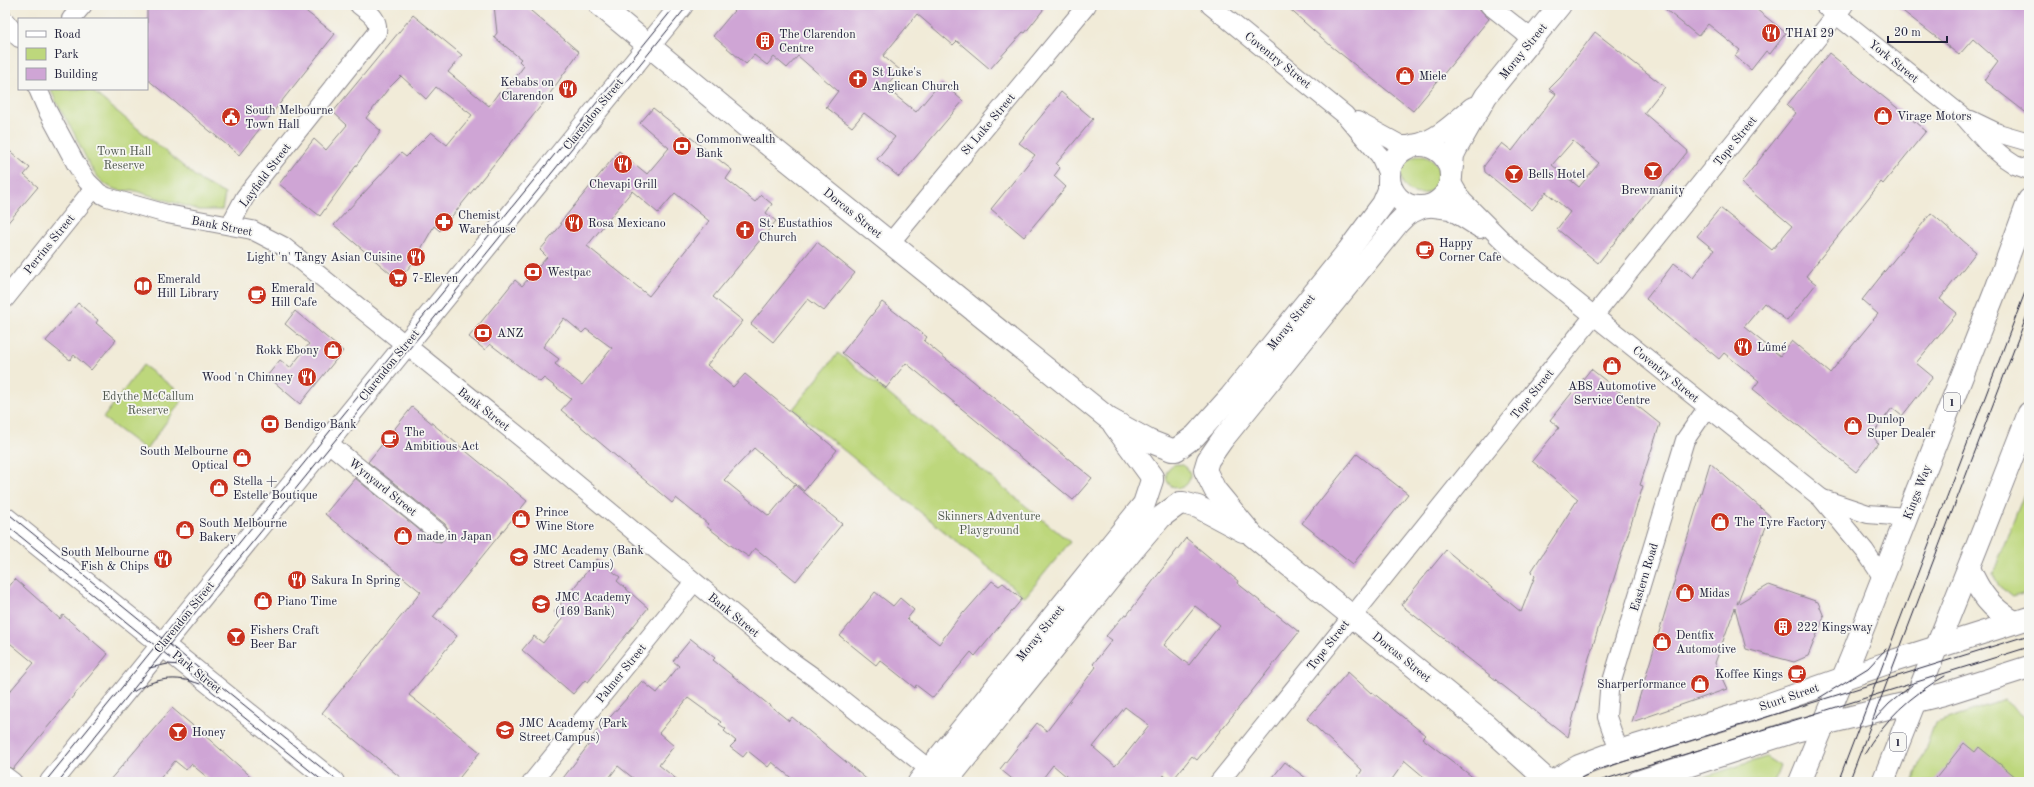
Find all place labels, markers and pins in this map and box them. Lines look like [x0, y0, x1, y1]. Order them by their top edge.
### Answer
restaurant icon: THAI 29 [1760, 22, 1782, 44]
place label: THAI 29 [1785, 28, 1834, 40]
place label: The Clarendon Centre [779, 29, 856, 55]
building icon: The Clarendon Centre [754, 30, 776, 52]
shop icon: Miele [1394, 65, 1416, 87]
place label: St Luke's Anglican Church [872, 67, 960, 93]
church icon: St Luke's Anglican Church [847, 68, 869, 90]
place label: Miele [1419, 71, 1447, 83]
place label: Kebabs on Clarendon [500, 77, 555, 103]
restaurant icon: Kebabs on Clarendon [557, 78, 579, 100]
place label: South Melbourne Town Hall [245, 105, 334, 131]
shop icon: Virage Motors [1872, 105, 1894, 127]
public building icon: South Melbourne Town Hall [220, 106, 242, 128]
place label: Virage Motors [1897, 111, 1971, 123]
place label: Commonwealth Bank [696, 134, 776, 160]
bank icon: Commonwealth Bank [671, 135, 693, 157]
restaurant icon: Chevapi Grill [612, 153, 634, 175]
bar icon: Brewmanity [1642, 160, 1664, 182]
bar icon: Bells Hotel [1503, 163, 1525, 185]
place label: Bells Hotel [1528, 169, 1585, 181]
place label: Chevapi Grill [589, 179, 657, 191]
place label: Brewmanity [1621, 185, 1686, 197]
place label: Chemist Warehouse [458, 210, 516, 236]
pharmacy icon: Chemist Warehouse [433, 211, 455, 233]
restaurant icon: Rosa Mexicano [563, 212, 585, 234]
place label: Rosa Mexicano [588, 218, 666, 230]
place label: St. Eustathios Church [759, 218, 833, 244]
church icon: St. Eustathios Church [734, 219, 756, 241]
place label: Happy Corner Cafe [1439, 238, 1502, 264]
cafe icon: Happy Corner Cafe [1414, 239, 1436, 261]
restaurant icon: Light 'n' Tangy Asian Cuisine [405, 246, 427, 268]
place label: Light 'n' Tangy Asian Cuisine [246, 252, 402, 264]
bank icon: Westpac [522, 261, 544, 283]
supermarket icon: 7-Eleven [387, 267, 409, 289]
place label: Westpac [547, 267, 591, 279]
place label: 7-Eleven [412, 273, 459, 285]
place label: Emerald Hill Library [157, 274, 220, 300]
library icon: Emerald Hill Library [132, 275, 154, 297]
place label: Emerald Hill Cafe [271, 283, 317, 309]
cafe icon: Emerald Hill Cafe [246, 284, 268, 306]
bank icon: ANZ [472, 322, 494, 344]
place label: ANZ [497, 328, 523, 340]
restaurant icon: Lûmé [1732, 336, 1754, 358]
shop icon: Rokk Ebony [322, 339, 344, 361]
place label: Lûmé [1757, 342, 1787, 354]
place label: Rokk Ebony [255, 345, 320, 357]
shop icon: ABS Automotive Service Centre [1601, 355, 1623, 377]
restaurant icon: Wood 'n Chimney [296, 366, 318, 388]
place label: Wood 'n Chimney [201, 372, 294, 384]
place label: ABS Automotive Service Centre [1568, 381, 1657, 407]
bank icon: Bendigo Bank [259, 413, 281, 435]
place label: Dunlop Super Dealer [1867, 414, 1935, 440]
shop icon: Dunlop Super Dealer [1842, 415, 1864, 437]
place label: Bendigo Bank [284, 419, 357, 431]
place label: The Ambitious Act [404, 427, 479, 453]
cafe icon: The Ambitious Act [379, 428, 401, 450]
place label: South Melbourne Optical [140, 446, 228, 472]
shop icon: South Melbourne Optical [231, 447, 253, 469]
place label: Stella + Estelle Boutique [233, 476, 318, 502]
shop icon: Stella + Estelle Boutique [208, 477, 230, 499]
place label: Prince Wine Store [535, 507, 594, 533]
shop icon: Prince Wine Store [510, 508, 532, 530]
shop icon: The Tyre Factory [1709, 511, 1731, 533]
place label: The Tyre Factory [1734, 517, 1827, 529]
place label: South Melbourne Bakery [199, 518, 288, 544]
shop icon: South Melbourne Bakery [174, 519, 196, 541]
shop icon: made in Japan [392, 525, 414, 547]
place label: made in Japan [417, 531, 492, 543]
place label: JMC Academy (Bank Street Campus) [533, 544, 644, 571]
school or university icon: JMC Academy (Bank Street Campus) [508, 546, 530, 568]
place label: South Melbourne Fish & Chips [61, 547, 149, 573]
restaurant icon: South Melbourne Fish & Chips [152, 548, 174, 570]
restaurant icon: Sakura In Spring [286, 569, 308, 591]
place label: Sakura In Spring [311, 575, 401, 587]
shop icon: Midas [1674, 582, 1696, 604]
place label: Midas [1699, 588, 1730, 600]
shop icon: Piano Time [252, 590, 274, 612]
place label: JMC Academy (169 Bank) [555, 592, 632, 618]
school or university icon: JMC Academy (169 Bank) [530, 593, 552, 615]
place label: Piano Time [277, 596, 337, 608]
building icon: 222 Kingsway [1772, 616, 1794, 638]
place label: 222 Kingsway [1797, 622, 1873, 634]
place label: Fishers Craft Beer Bar [250, 625, 319, 651]
bar icon: Fishers Craft Beer Bar [225, 626, 247, 648]
place label: Dentfix Automotive [1676, 630, 1736, 656]
shop icon: Dentfix Automotive [1651, 631, 1673, 653]
cafe icon: Koffee Kings [1786, 663, 1808, 685]
place label: Koffee Kings [1715, 669, 1783, 681]
shop icon: Sharperformance [1689, 673, 1711, 695]
place label: Sharperformance [1597, 679, 1686, 691]
place label: JMC Academy (Park Street Campus) [519, 717, 627, 744]
school or university icon: JMC Academy (Park Street Campus) [494, 719, 516, 741]
bar icon: Honey [167, 721, 189, 743]
place label: Honey [192, 727, 226, 739]

